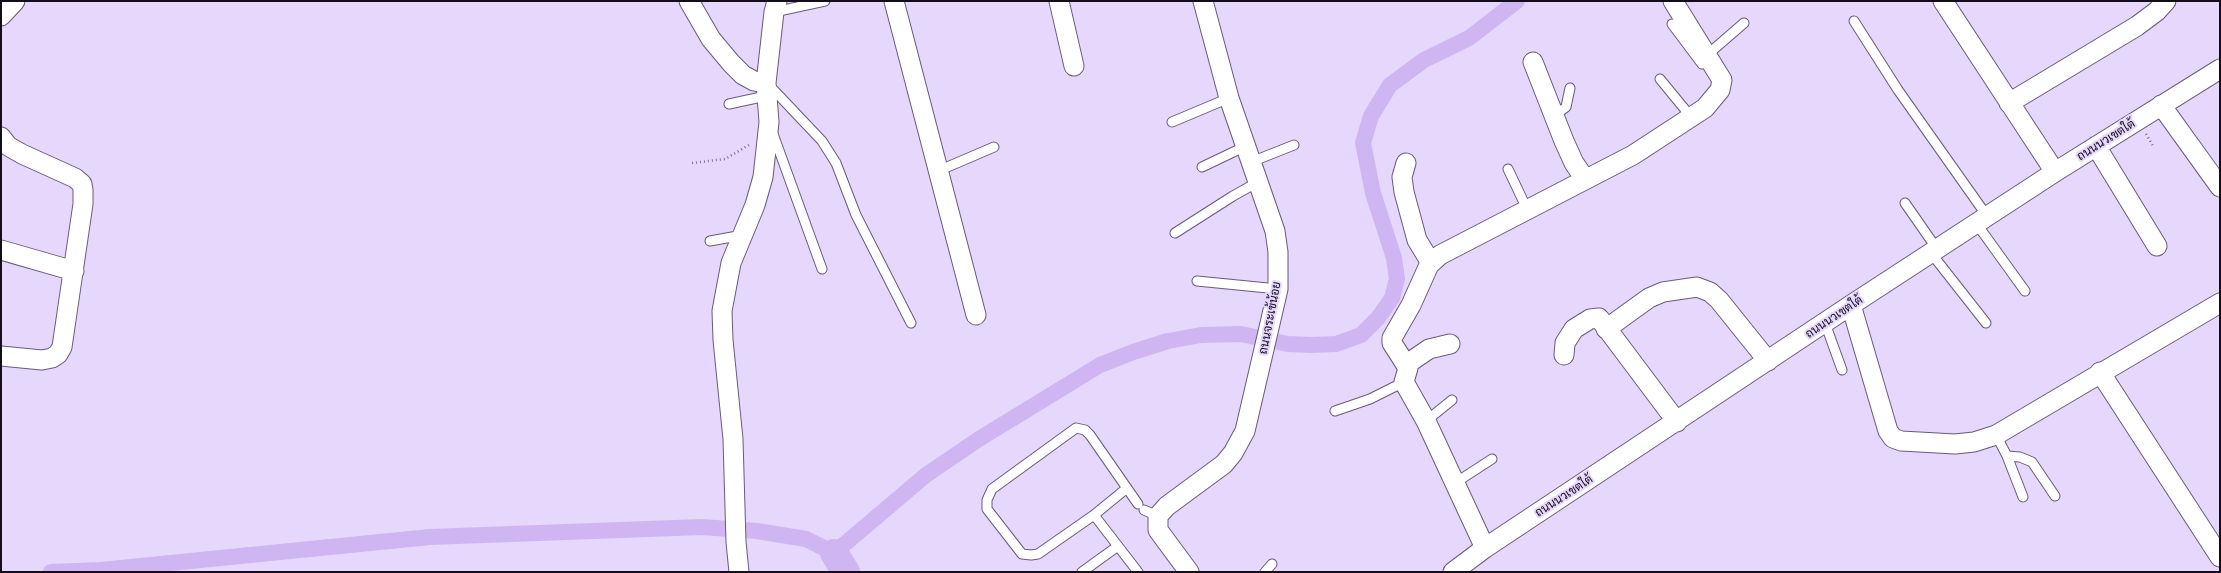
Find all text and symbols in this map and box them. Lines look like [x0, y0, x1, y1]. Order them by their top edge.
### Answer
street label: ถนนนวเขตใต้ [2074, 116, 2138, 164]
street label: ถนนจระเข้น้อย [1256, 281, 1284, 355]
street label: ถนนนวเขตใต้ [1803, 293, 1865, 341]
street label: ถนนนวเขตใต้ [1532, 472, 1596, 520]

